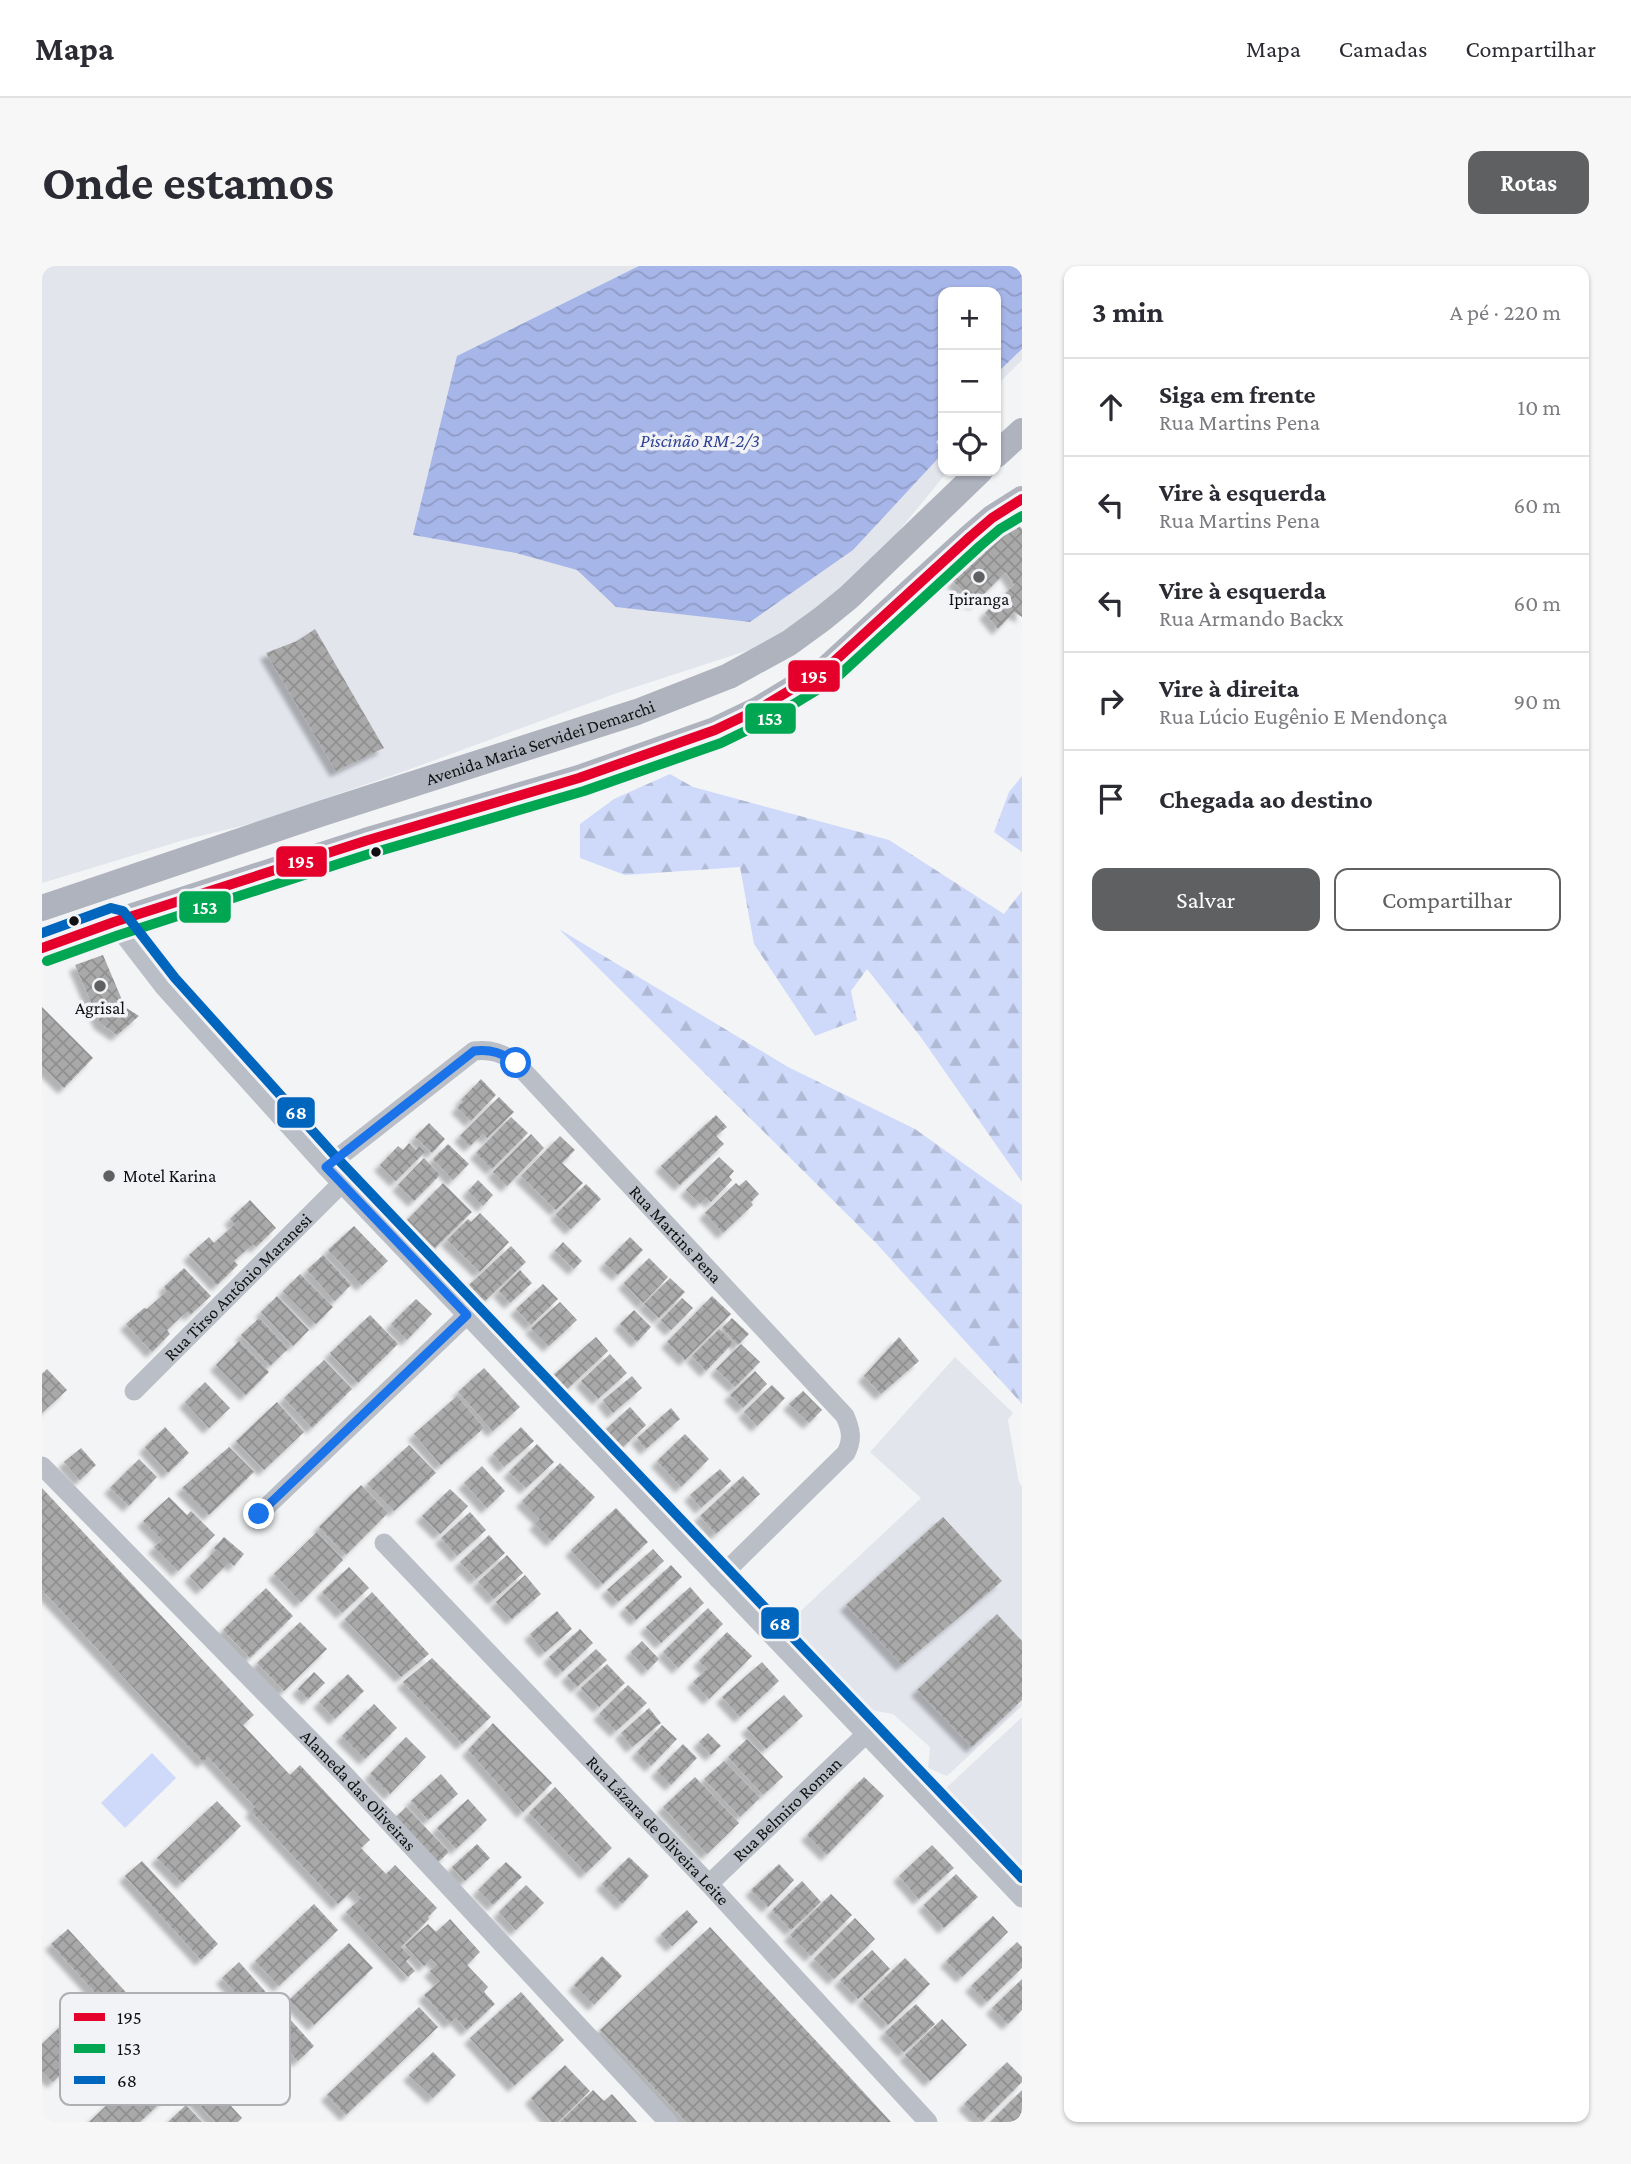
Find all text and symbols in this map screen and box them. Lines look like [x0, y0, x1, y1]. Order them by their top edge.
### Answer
text: Mapa [35, 30, 114, 67]
text: Mapa [1246, 35, 1301, 62]
text: Camadas [1339, 35, 1427, 62]
text: Compartilhar [1465, 35, 1596, 62]
button: Rotas [1468, 151, 1589, 214]
text: Onde estamos [42, 155, 334, 210]
map controls [938, 287, 1001, 476]
button: + [938, 287, 1001, 350]
text: 3 min [1092, 295, 1164, 328]
text: A pé · 220 m [1450, 299, 1561, 325]
button: − [938, 350, 1001, 413]
text: Siga em frente [1159, 380, 1316, 409]
icon: ahead [1092, 388, 1130, 426]
text: 10 m [1518, 394, 1561, 420]
text: Rua Martins Pena [1159, 409, 1320, 435]
button: locate [938, 413, 1001, 476]
water label: Piscinão RM-2/3 [640, 430, 760, 451]
text: Vire à esquerda [1159, 478, 1326, 507]
icon: left [1092, 486, 1130, 524]
text: 60 m [1514, 492, 1561, 518]
text: Rua Martins Pena [1159, 507, 1320, 533]
marker: Ipiranga [971, 569, 987, 585]
text: Vire à esquerda [1159, 576, 1326, 605]
icon: left [1092, 584, 1130, 622]
place label: Ipiranga [949, 589, 1009, 609]
text: 60 m [1514, 590, 1561, 616]
text: Rua Armando Backx [1159, 605, 1344, 631]
line badge: 195 [787, 659, 841, 693]
text: 195 [801, 666, 827, 687]
text: Vire à direita [1159, 674, 1299, 703]
icon: right [1092, 682, 1130, 720]
text: 90 m [1514, 688, 1561, 714]
street label: Avenida Maria Servidei Demarchi [423, 696, 658, 789]
line badge: 153 [744, 702, 797, 735]
text: Rua Lúcio Eugênio E Mendonça [1159, 703, 1448, 729]
text: 153 [757, 708, 783, 729]
icon: arrive [1092, 780, 1130, 818]
text: Chegada ao destino [1159, 785, 1373, 814]
line badge: 195 [275, 845, 328, 878]
unlabelled marker [369, 845, 383, 859]
text: 195 [288, 851, 314, 872]
button: Salvar [1092, 868, 1320, 931]
button: Compartilhar [1334, 868, 1561, 931]
line badge: 153 [178, 890, 232, 924]
text: 153 [192, 897, 218, 918]
unlabelled marker [67, 914, 81, 928]
marker: Agrisal [92, 978, 108, 994]
place label: Agrisal [75, 998, 125, 1018]
route start [500, 1047, 531, 1078]
line badge: 68 [276, 1096, 316, 1129]
text: 68 [285, 1102, 307, 1123]
place label: Motel Karina [123, 1166, 216, 1186]
marker: Motel Karina [101, 1168, 117, 1184]
street label: Rua Martins Pena [625, 1181, 726, 1287]
street label: Rua Tirso Antônio Maranesi [160, 1209, 316, 1365]
route end [243, 1498, 274, 1529]
line badge: 68 [760, 1606, 800, 1640]
text: 68 [769, 1613, 791, 1634]
street label: Alameda das Oliveiras [296, 1726, 420, 1855]
street label: Rua Lázara de Oliveira Leite [582, 1752, 733, 1909]
street label: Rua Belmiro Roman [729, 1753, 846, 1866]
legend [60, 1993, 290, 2105]
text: 195 [117, 2007, 142, 2028]
text: 153 [117, 2038, 141, 2059]
text: 68 [117, 2070, 137, 2091]

